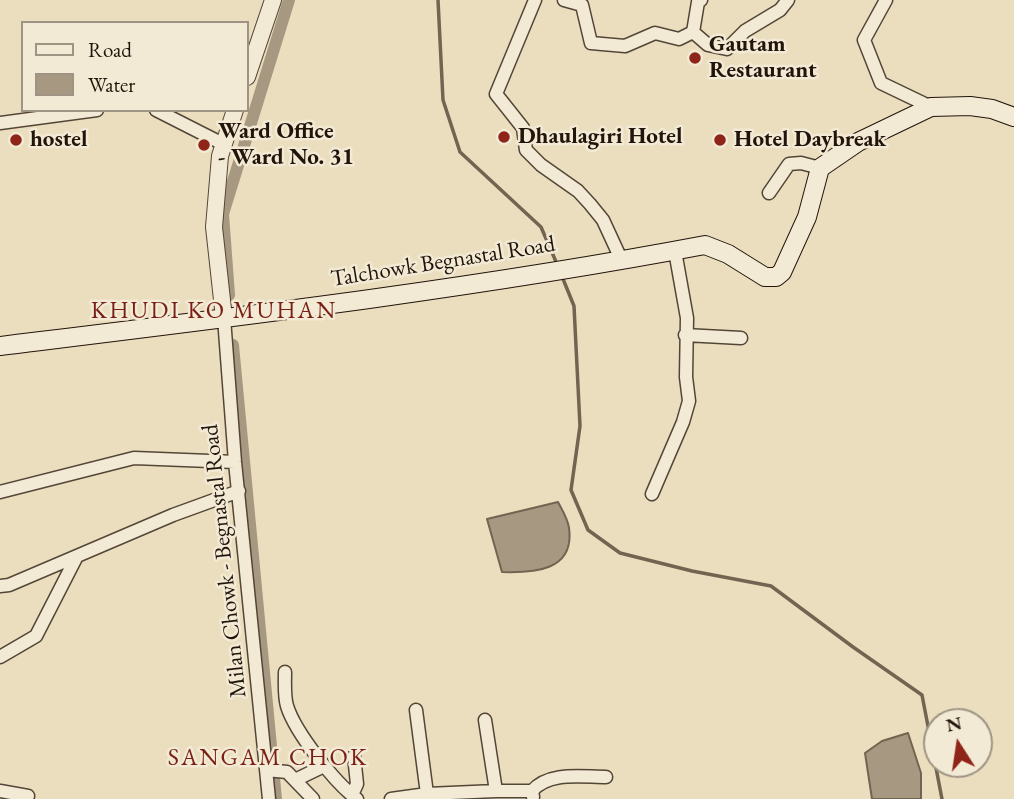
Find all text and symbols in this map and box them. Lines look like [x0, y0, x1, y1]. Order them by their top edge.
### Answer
legend [21, 21, 248, 112]
place label: Gautam Restaurant [709, 31, 817, 85]
text: Road [88, 36, 132, 63]
marker: Gautam Restaurant [687, 50, 703, 66]
text: Water [88, 71, 135, 98]
place label: Ward Office - Ward No. 31 [218, 118, 354, 172]
place label: Dhaulagiri Hotel [518, 123, 682, 151]
place label: hostel [30, 126, 87, 154]
place label: Hotel Daybreak [734, 126, 886, 154]
marker: Dhaulagiri Hotel [496, 129, 512, 145]
marker: hostel [8, 132, 24, 148]
marker: Hotel Daybreak [712, 132, 728, 148]
marker: Ward Office - Ward No. 31 [196, 137, 212, 153]
street label: Talchowk Begnastal Road [329, 231, 557, 293]
district label: KHUDI KO MUHAN [93, 297, 335, 325]
street label: Milan Chowk - Begnastal Road [197, 423, 253, 699]
north arrow [923, 708, 993, 778]
text: N [944, 710, 964, 738]
district label: SANGAM CHOK [169, 744, 367, 772]

